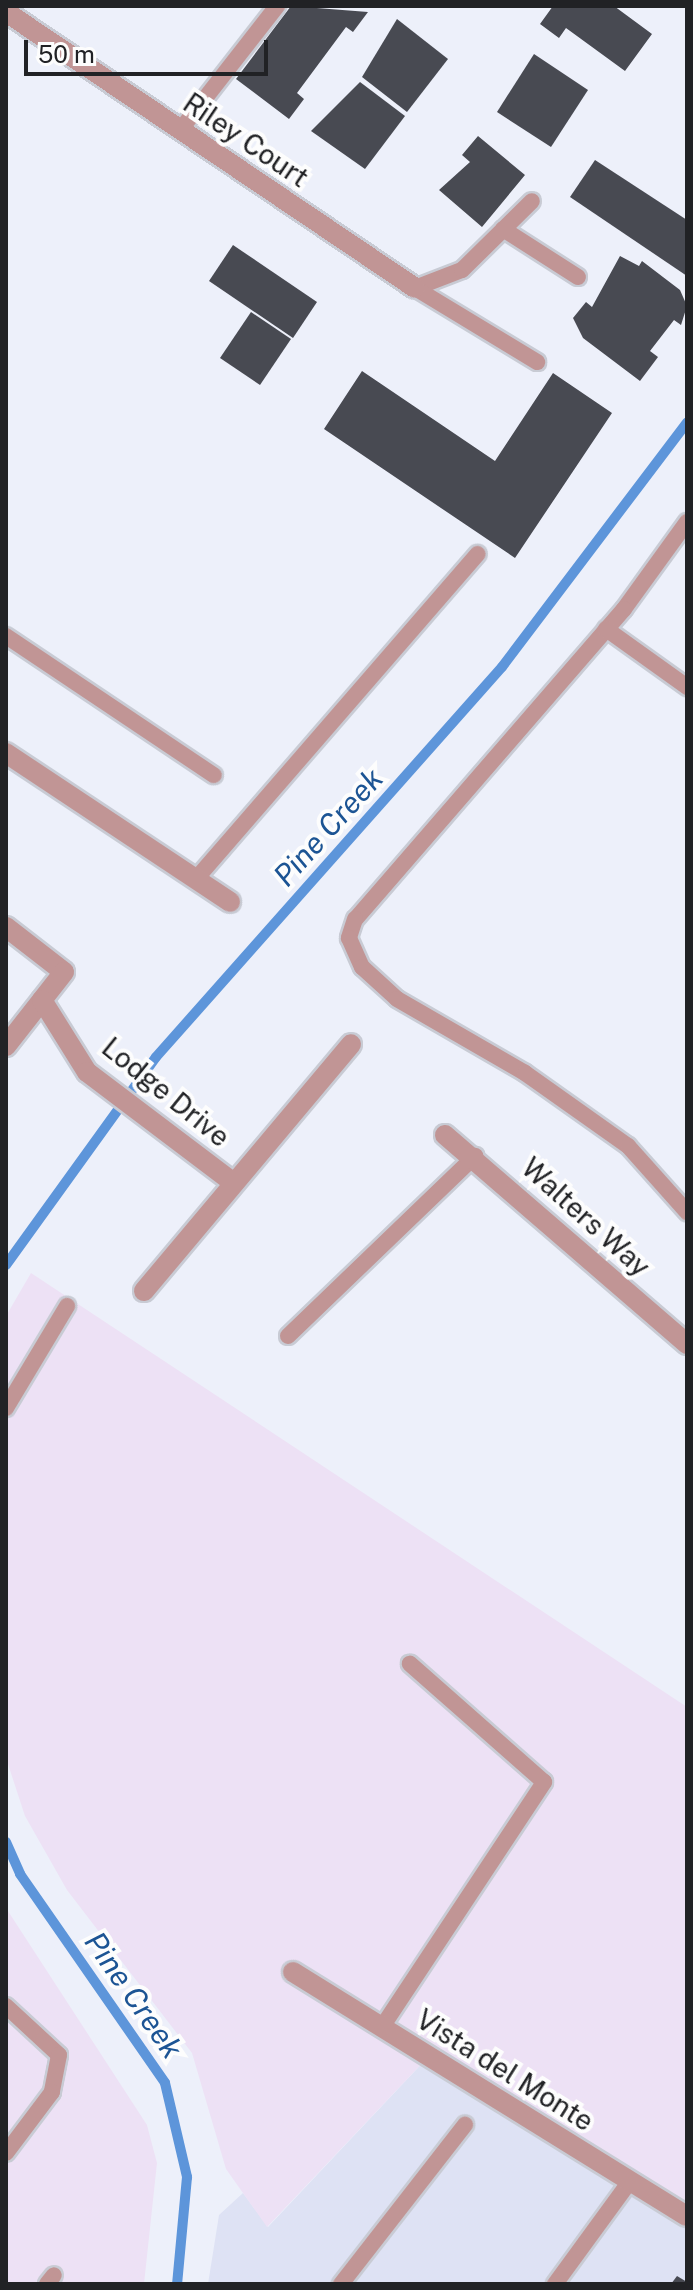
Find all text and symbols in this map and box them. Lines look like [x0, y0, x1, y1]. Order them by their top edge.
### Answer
scale bar [28, 24, 272, 74]
text: 50 m [38, 40, 95, 68]
street label: Riley Court [177, 86, 315, 194]
water label: Pine Creek [266, 761, 390, 893]
street label: Lodge Drive [95, 1030, 237, 1154]
street label: Walters Way [515, 1150, 657, 1284]
water label: Pine Creek [77, 1925, 191, 2065]
street label: Vista del Monte [410, 2002, 600, 2138]

